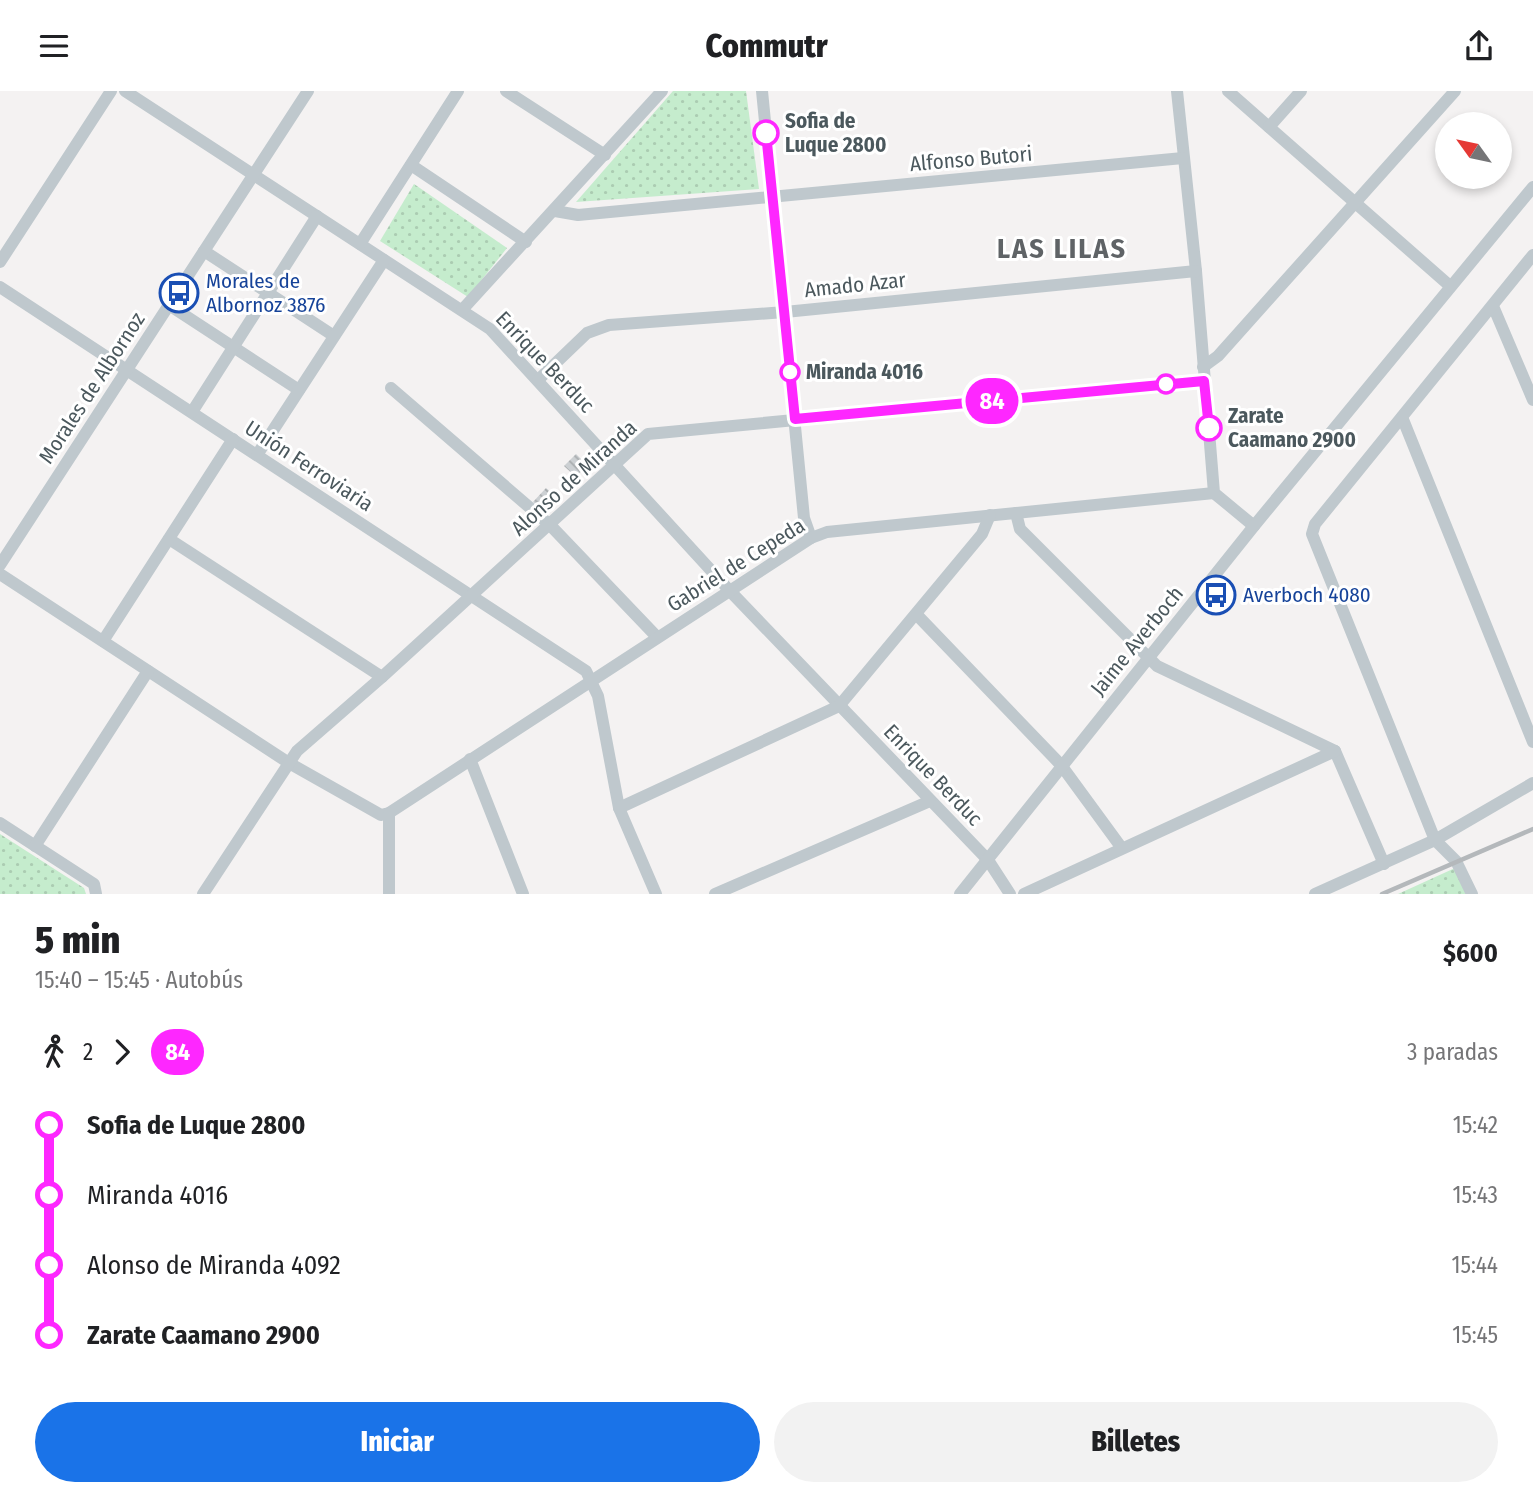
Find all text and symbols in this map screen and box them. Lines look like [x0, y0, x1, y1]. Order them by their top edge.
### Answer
icon: menu [35, 27, 73, 65]
text: Commutr [705, 27, 828, 65]
icon: share [1460, 27, 1498, 65]
place label: Sofia de Luque 2800 [785, 108, 886, 158]
north arrow [1435, 112, 1512, 189]
map controls [1435, 112, 1512, 189]
marker: Sofia de Luque 2800 [753, 120, 779, 146]
street label: Alfonso Butori [909, 141, 1033, 177]
district label: LAS LILAS [997, 232, 1127, 265]
street label: Amado Azar [803, 267, 907, 303]
place label: Morales de Albornoz 3876 [206, 268, 325, 318]
bus stop icon: Morales de Albornoz 3876 [158, 272, 200, 314]
street label: Enrique Berduc [490, 306, 600, 418]
street label: Morales de Albornoz [33, 307, 151, 469]
place label: Miranda 4016 [806, 359, 923, 385]
marker: Miranda 4016 [780, 362, 800, 382]
unlabelled marker [1156, 374, 1176, 394]
line badge: 84 [960, 378, 1024, 424]
text: 84 [979, 387, 1005, 415]
place label: Zarate Caamano 2900 [1228, 403, 1356, 453]
street label: Unión Ferroviaria [240, 415, 378, 517]
street label: Alonso de Miranda [506, 415, 642, 541]
marker: Zarate Caamano 2900 [1196, 415, 1222, 441]
street label: Gabriel de Cepeda [662, 512, 810, 618]
bus stop icon: Averboch 4080 [1195, 574, 1237, 616]
street label: Jaime Averboch [1085, 581, 1189, 701]
place label: Averboch 4080 [1243, 582, 1371, 608]
street label: Enrique Berduc [878, 719, 988, 831]
text: 5 min [35, 917, 120, 963]
text: $600 [1443, 938, 1498, 969]
text: 15:40 – 15:45 · Autobús [35, 966, 243, 994]
icon: walk [35, 1033, 73, 1071]
icon: forward [103, 1033, 141, 1071]
text: 2 [83, 1038, 93, 1066]
text: 84 [165, 1038, 190, 1066]
text: 3 paradas [1407, 1038, 1498, 1066]
text: Sofia de Luque 2800 [87, 1110, 305, 1141]
text: 15:42 [1453, 1111, 1498, 1139]
text: Miranda 4016 [87, 1180, 228, 1211]
text: 15:43 [1453, 1181, 1498, 1209]
text: Alonso de Miranda 4092 [87, 1250, 341, 1281]
text: 15:44 [1451, 1251, 1498, 1279]
text: Zarate Caamano 2900 [87, 1320, 320, 1351]
text: 15:45 [1452, 1321, 1498, 1349]
button: Iniciar [35, 1402, 760, 1482]
button: Billetes [774, 1402, 1498, 1482]

